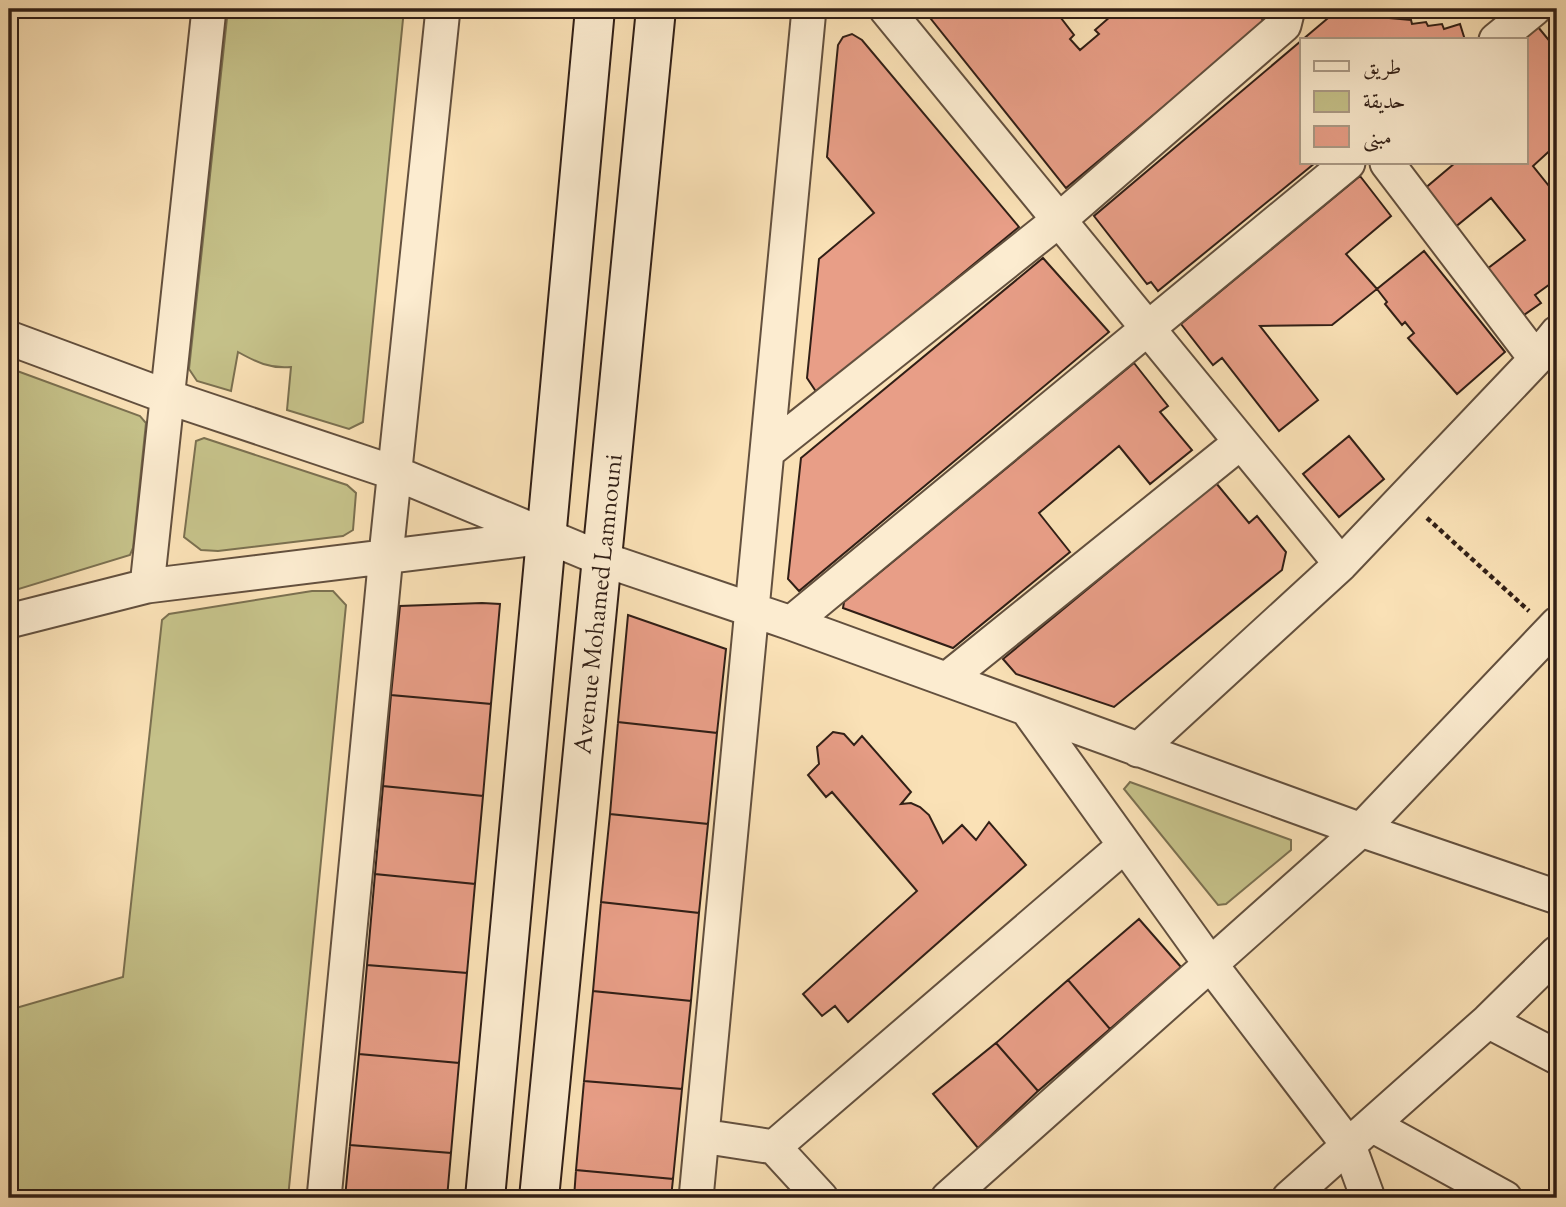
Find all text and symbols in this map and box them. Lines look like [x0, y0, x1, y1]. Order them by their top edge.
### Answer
legend [1300, 38, 1528, 164]
text: طريق [1363, 54, 1401, 84]
text: حديقة [1363, 88, 1406, 118]
text: مبنى [1363, 124, 1392, 154]
street label: Avenue Mohamed Lamnouni [567, 452, 633, 756]

